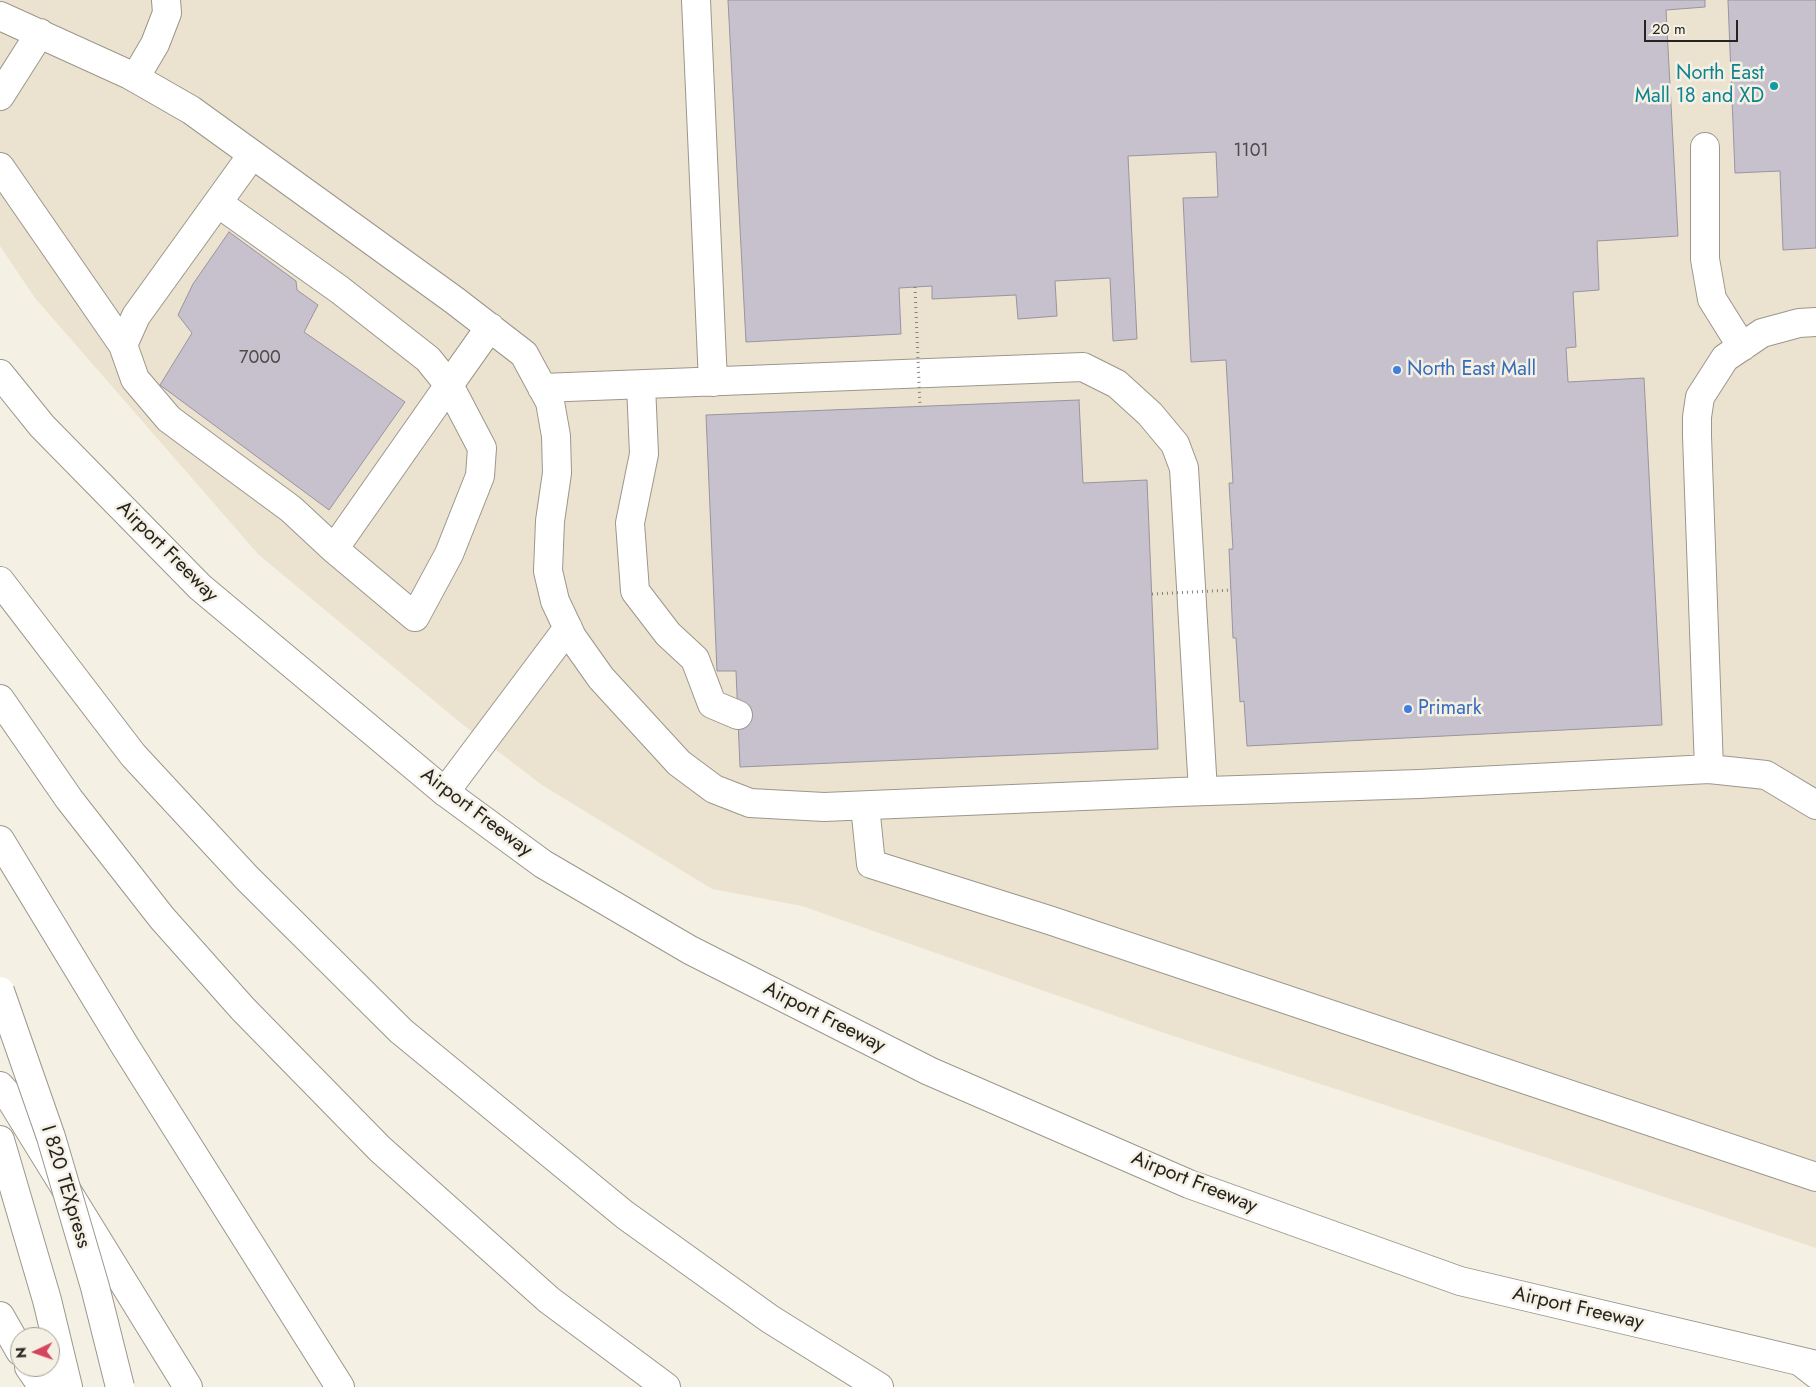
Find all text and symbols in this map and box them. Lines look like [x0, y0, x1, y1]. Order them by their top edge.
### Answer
scale bar [1646, 10, 1740, 42]
text: 20 m [1652, 18, 1686, 40]
place label: North East Mall 18 and XD [1635, 62, 1764, 109]
marker: North East Mall 18 and XD [1768, 80, 1780, 92]
house number: 1101 [1233, 141, 1269, 163]
house number: 7000 [239, 348, 281, 370]
place label: North East Mall [1407, 358, 1536, 382]
marker: North East Mall [1391, 364, 1403, 376]
street label: Airport Freeway [111, 496, 223, 608]
place label: Primark [1418, 697, 1481, 721]
marker: Primark [1402, 703, 1414, 715]
street label: Airport Freeway [415, 763, 537, 863]
street label: Airport Freeway [759, 977, 889, 1059]
street label: I 820 TEXpress [35, 1123, 95, 1251]
street label: Airport Freeway [1128, 1147, 1260, 1219]
street label: Airport Freeway [1510, 1282, 1646, 1336]
north arrow [10, 1327, 60, 1377]
text: N [11, 1347, 31, 1359]

